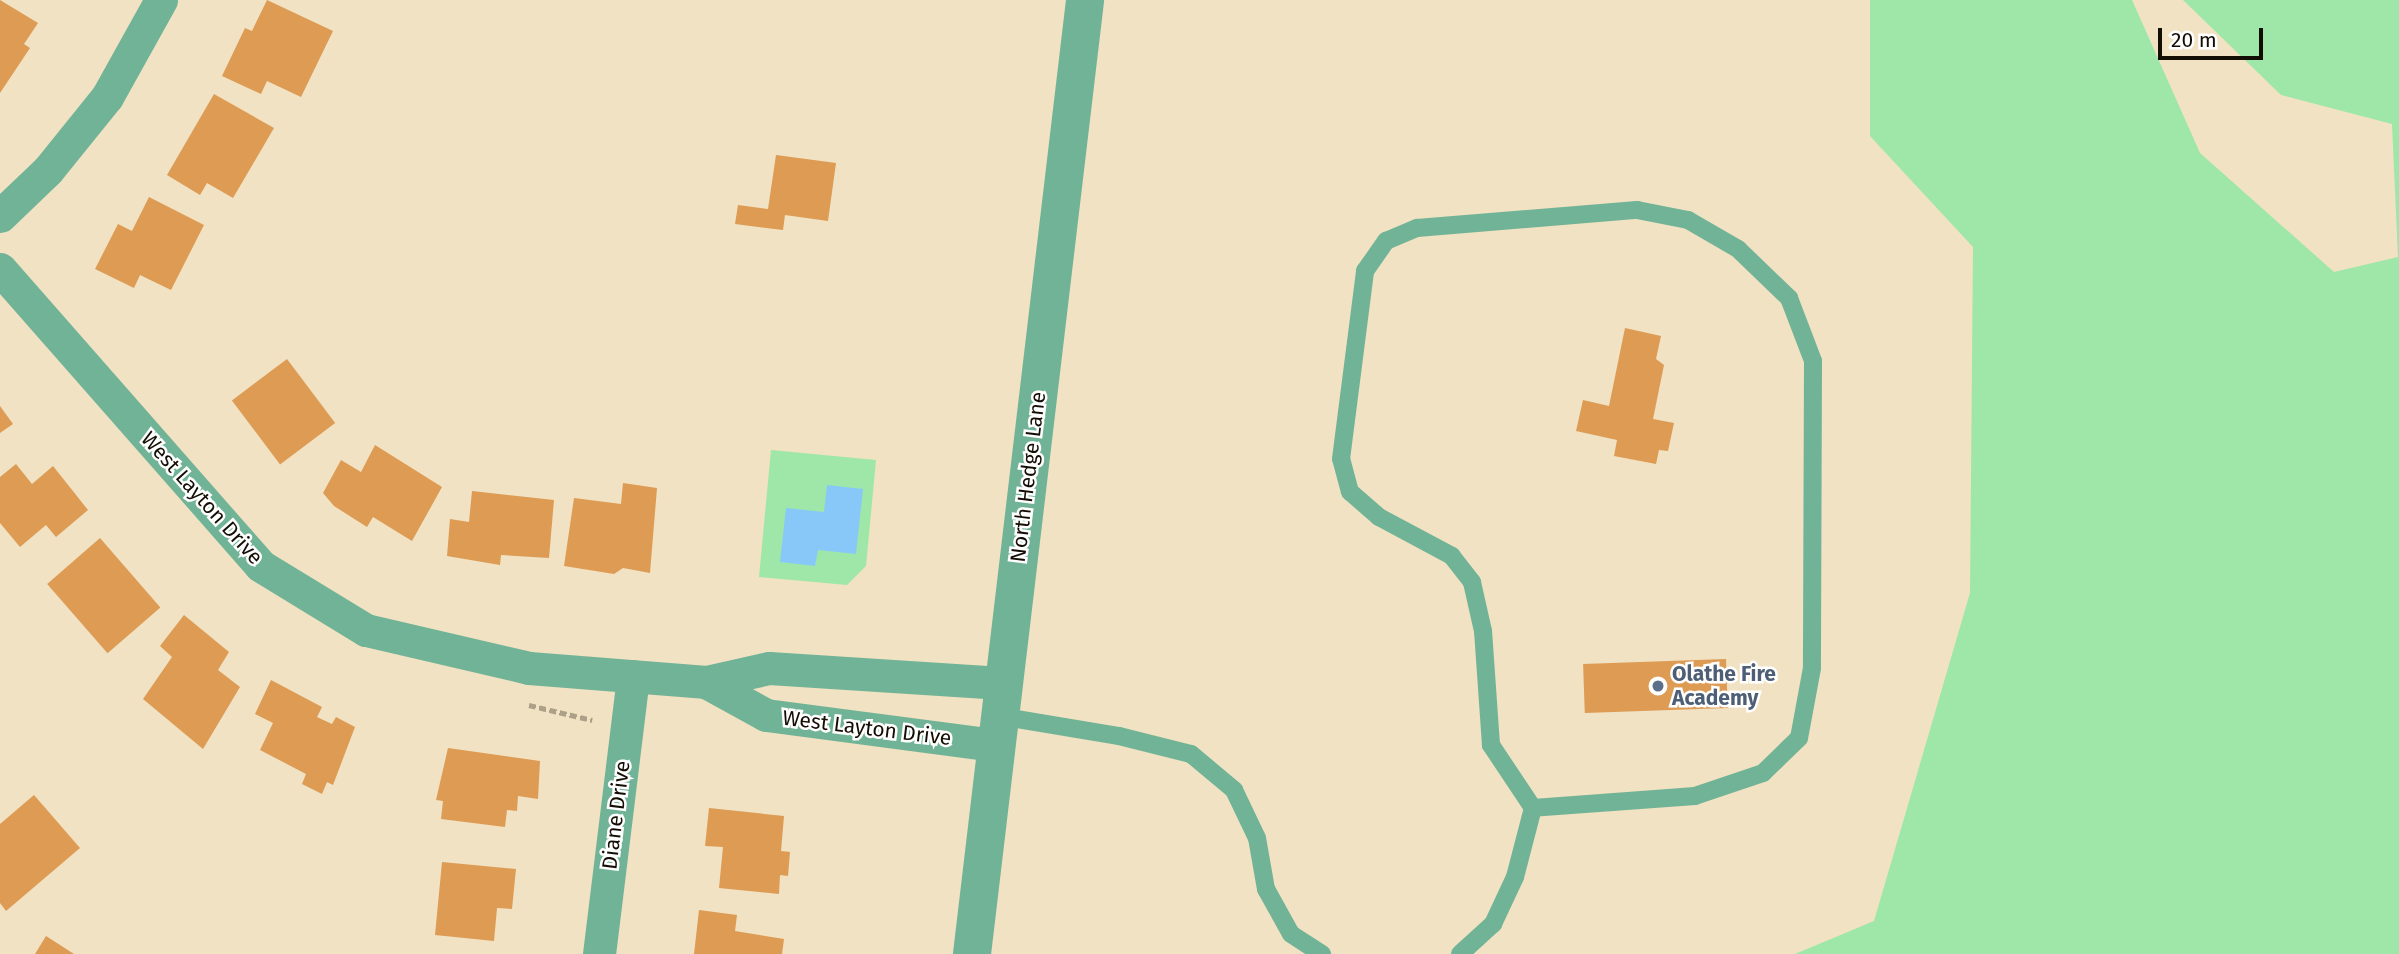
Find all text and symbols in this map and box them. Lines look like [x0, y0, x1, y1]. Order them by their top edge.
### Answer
scale bar [2161, 14, 2266, 58]
text: 20 m [2171, 27, 2217, 53]
street label: North Hedge Lane [1005, 390, 1051, 564]
street label: West Layton Drive [136, 426, 268, 570]
place label: Olathe Fire Academy [1672, 661, 1776, 711]
marker: Olathe Fire Academy [1650, 678, 1666, 694]
street label: West Layton Drive [781, 705, 953, 751]
street label: Diane Drive [597, 759, 635, 871]

